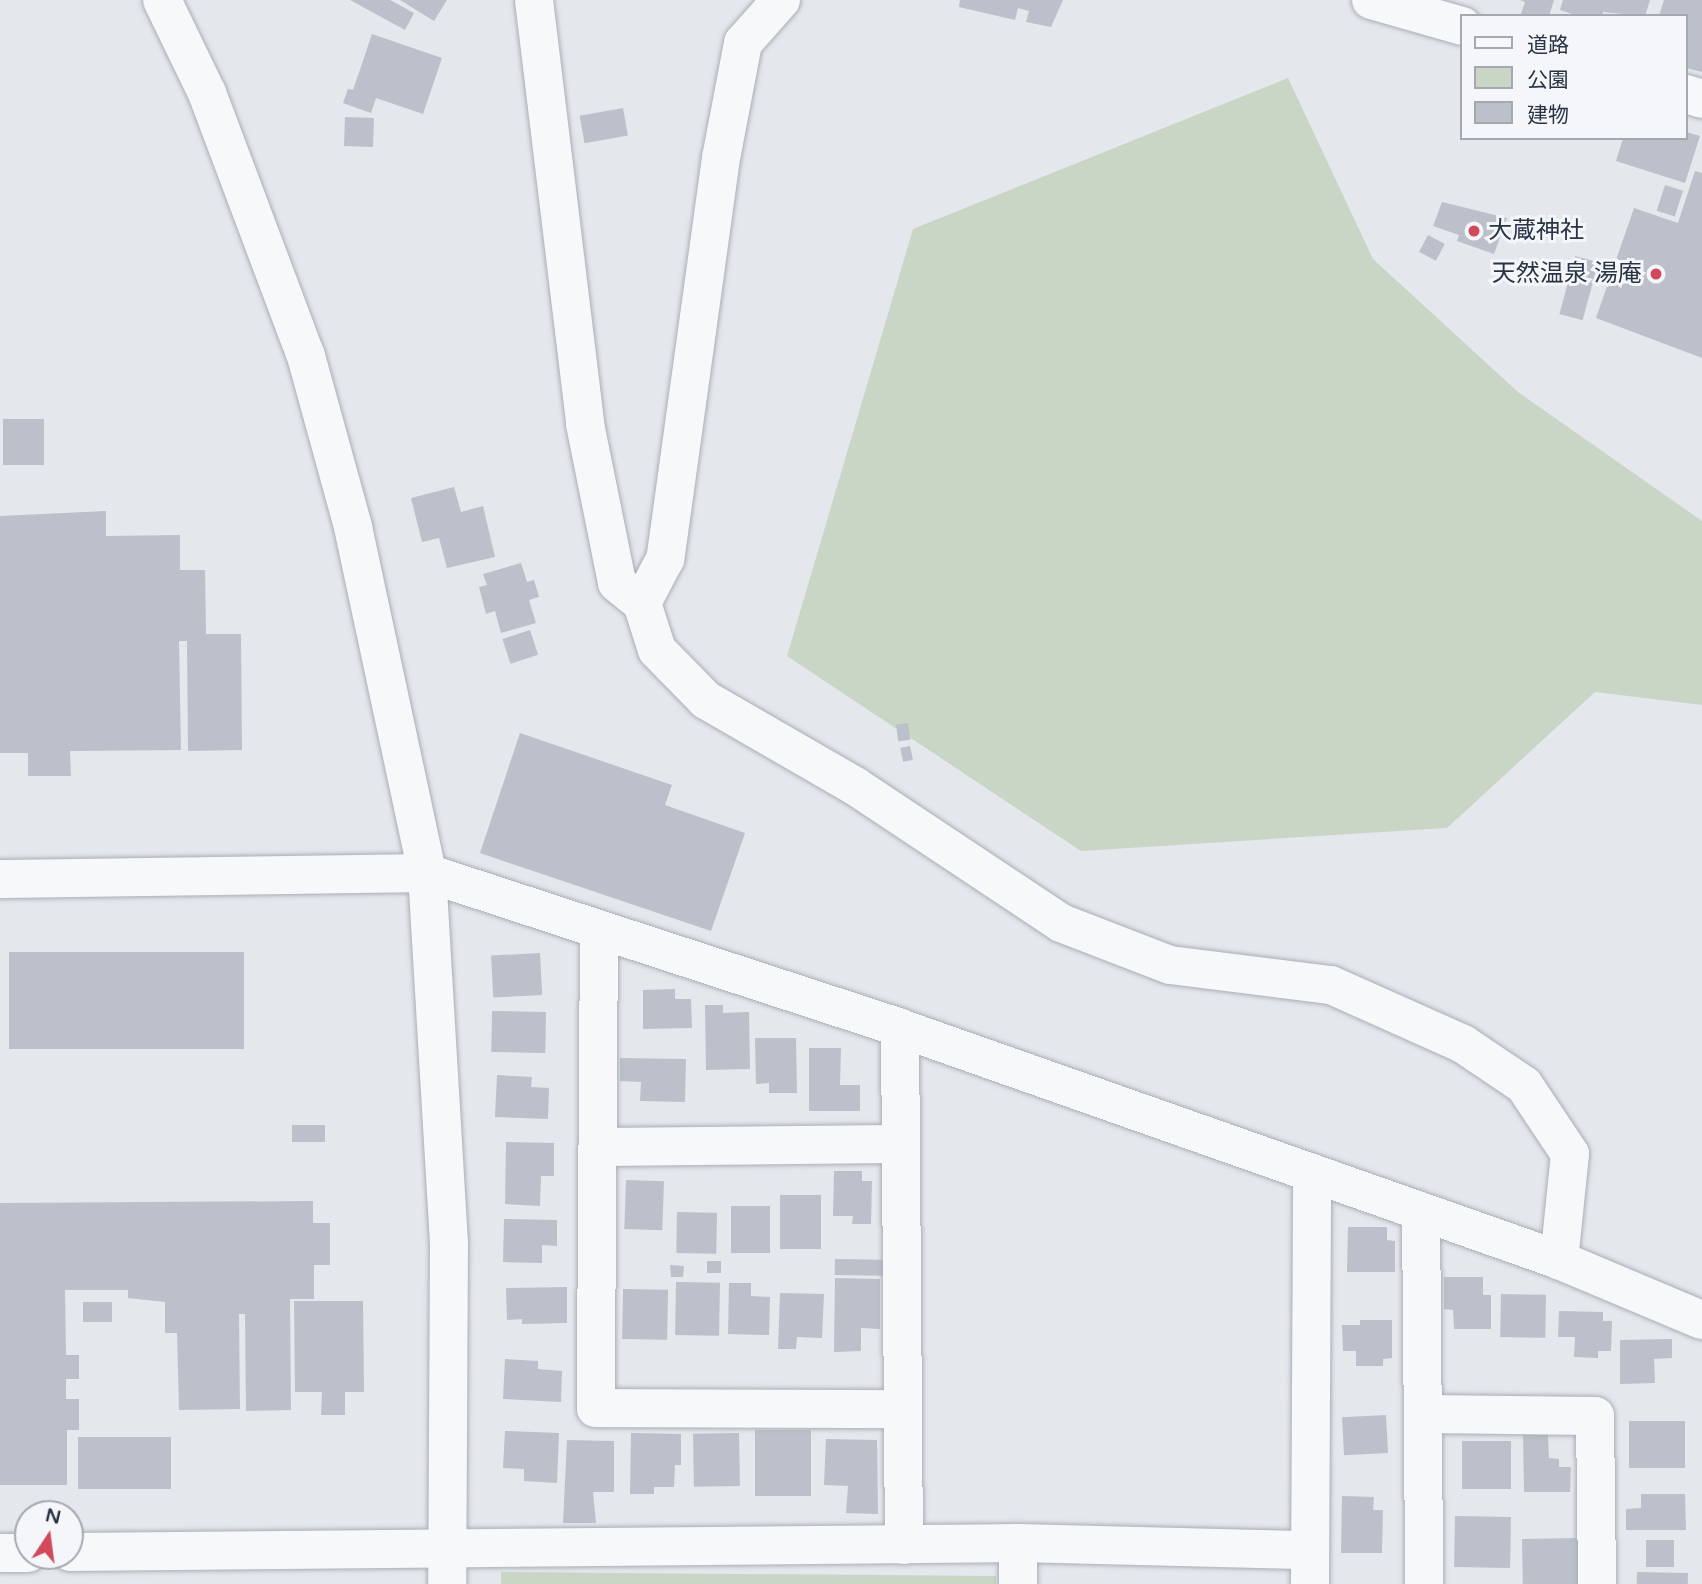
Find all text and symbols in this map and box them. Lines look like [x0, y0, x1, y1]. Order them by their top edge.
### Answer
legend [1460, 14, 1688, 140]
text: 道路 [1527, 33, 1569, 58]
text: 公園 [1527, 68, 1569, 93]
text: 建物 [1527, 103, 1569, 128]
place label: 大蔵神社 [1488, 217, 1584, 245]
marker: 大蔵神社 [1466, 223, 1482, 239]
place label: 天然温泉 湯庵 [1492, 260, 1642, 288]
marker: 天然温泉 湯庵 [1648, 266, 1664, 282]
north arrow [14, 1500, 84, 1570]
text: N [43, 1504, 63, 1529]

